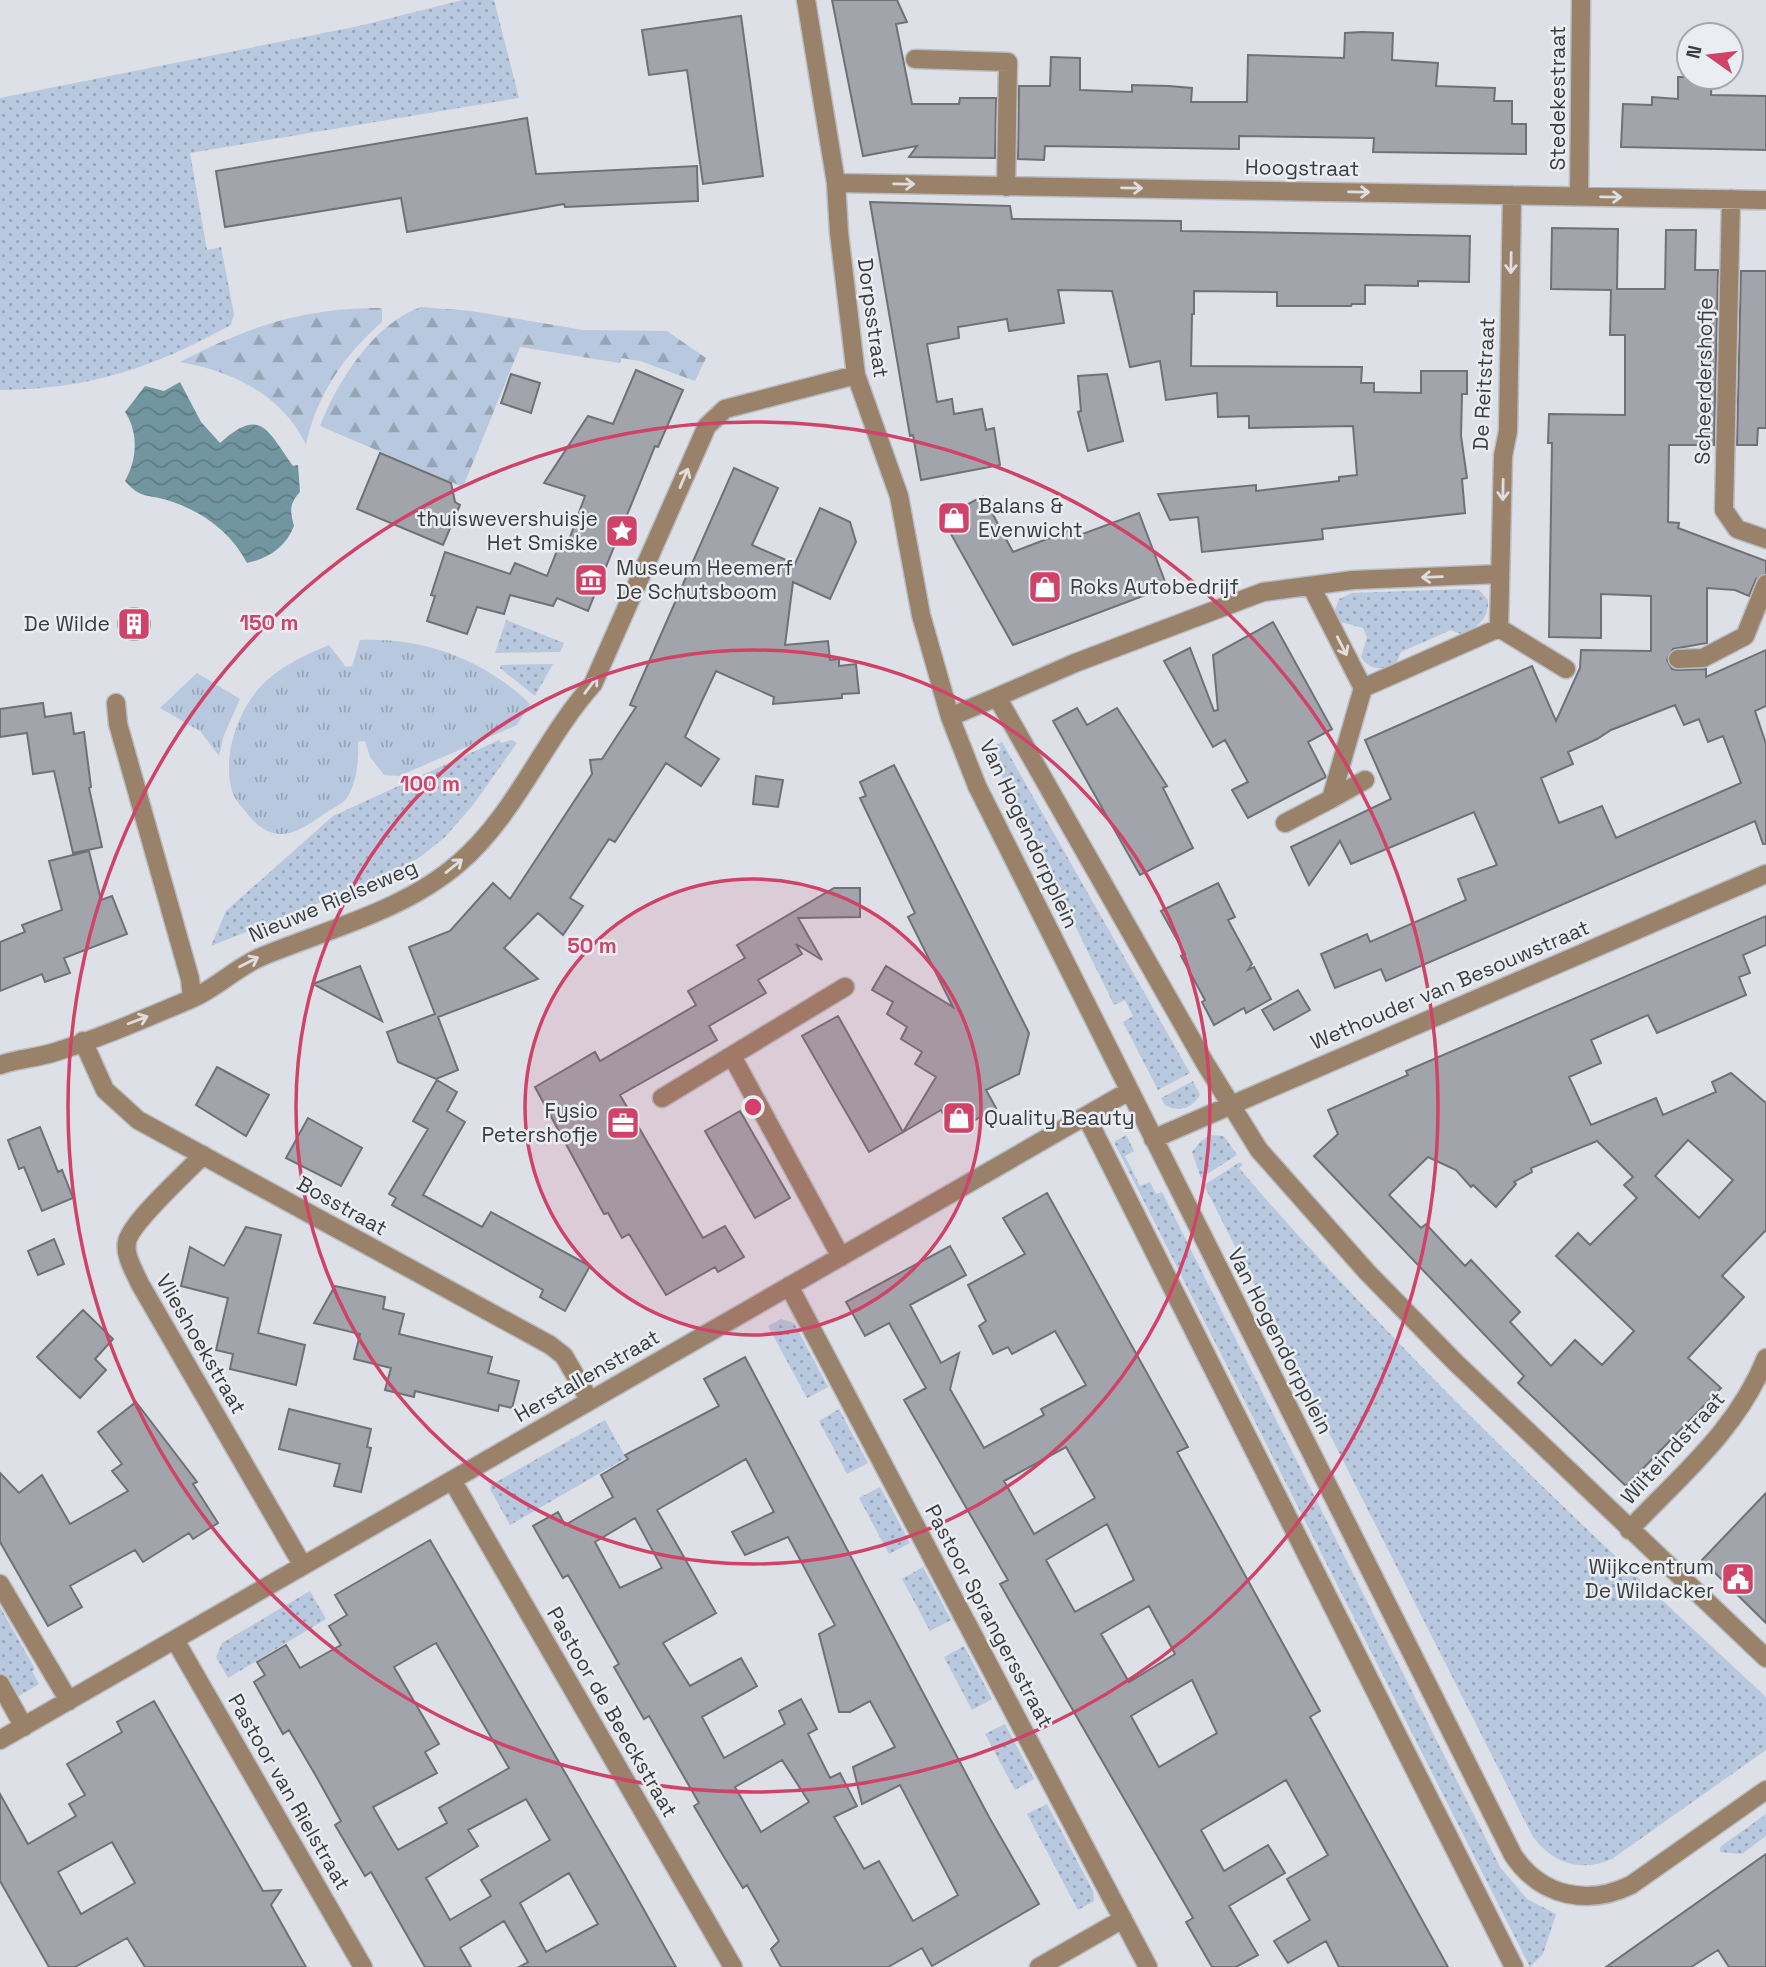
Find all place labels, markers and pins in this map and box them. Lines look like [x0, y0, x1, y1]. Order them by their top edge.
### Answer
place label: Balans & Evenwicht [978, 492, 1083, 543]
shop icon: Balans & Evenwicht [935, 499, 973, 537]
place label: thuiswevershuisje Het Smiske [417, 505, 598, 556]
place icon: thuiswevershuisje Het Smiske [603, 512, 641, 550]
place label: Museum Heemerf De Schutsboom [616, 554, 793, 605]
museum icon: Museum Heemerf De Schutsboom [572, 561, 610, 599]
shop icon: Roks Autobedrijf [1026, 568, 1064, 606]
place label: Roks Autobedrijf [1070, 573, 1239, 600]
building icon: De Wilde [115, 605, 153, 643]
place label: De Wilde [24, 610, 110, 637]
centre of rings [741, 1095, 765, 1119]
place label: Fysio Petershofje [481, 1097, 598, 1148]
shop icon: Quality Beauty [940, 1099, 978, 1137]
office icon: Fysio Petershofje [604, 1104, 642, 1142]
place label: Quality Beauty [984, 1104, 1135, 1131]
place label: Wijkcentrum De Wildacker [1585, 1553, 1714, 1604]
public building icon: Wijkcentrum De Wildacker [1719, 1560, 1757, 1598]

